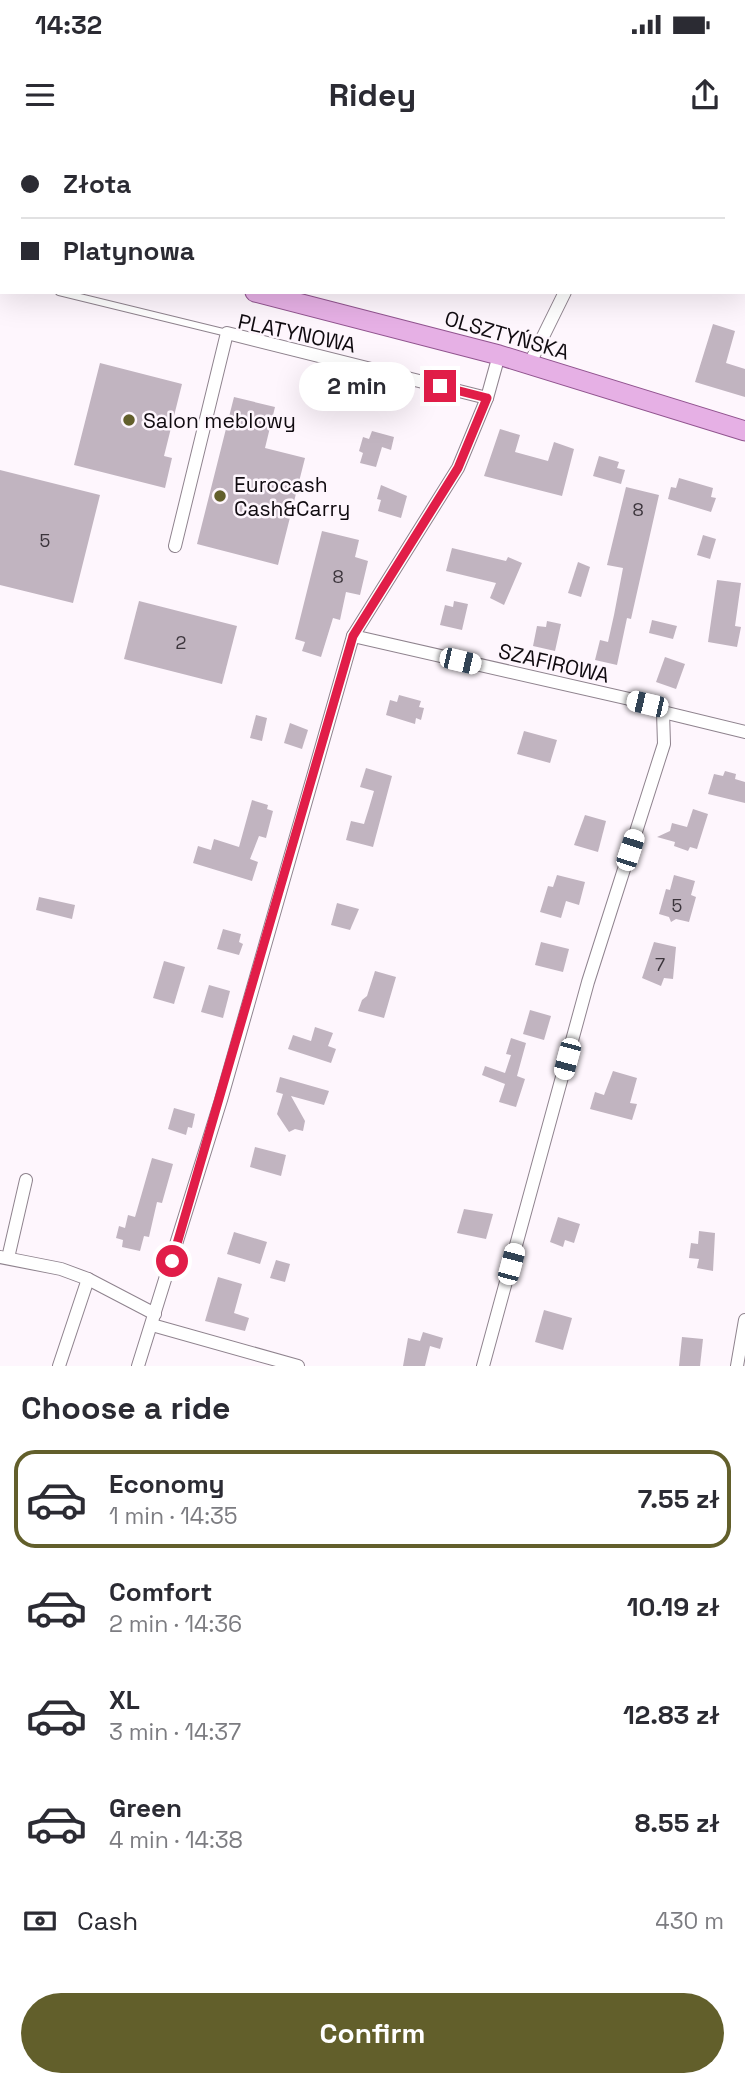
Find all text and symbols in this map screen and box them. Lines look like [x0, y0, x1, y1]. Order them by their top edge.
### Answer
text: 14:32 [35, 8, 102, 42]
text: Ridey [329, 75, 416, 115]
icon: menu [21, 76, 59, 114]
icon: share [686, 76, 724, 114]
text: Złota [63, 167, 131, 201]
text: Platynowa [63, 234, 195, 268]
street label: OLSZTYŃSKA [442, 304, 572, 366]
street label: PLATYNOWA [236, 307, 358, 359]
callout: 2 min [300, 362, 416, 410]
route end [424, 370, 456, 402]
text: 2 min [327, 371, 387, 401]
place label: Salon meblowy [143, 407, 296, 434]
marker: Salon meblowy [121, 412, 137, 428]
place label: Eurocash Cash&Carry [234, 471, 350, 522]
marker: Eurocash Cash&Carry [212, 488, 228, 504]
house number: 8 [632, 498, 644, 521]
house number: 5 [40, 529, 50, 552]
house number: 8 [332, 565, 344, 588]
house number: 2 [176, 631, 186, 654]
street label: SZAFIROWA [496, 637, 612, 689]
car [438, 646, 483, 676]
car [625, 689, 670, 719]
car [614, 827, 647, 873]
house number: 5 [672, 894, 682, 917]
house number: 7 [655, 953, 665, 976]
car [552, 1036, 583, 1082]
car [496, 1241, 527, 1287]
route start [156, 1245, 188, 1277]
text: Choose a ride [21, 1388, 231, 1428]
text: Economy [109, 1467, 225, 1501]
icon: car [25, 1468, 88, 1531]
text: 7.55 zł [638, 1482, 720, 1516]
text: 1 min · 14:35 [109, 1501, 238, 1531]
text: Comfort [109, 1575, 212, 1609]
icon: car [25, 1576, 88, 1639]
text: 10.19 zł [627, 1590, 720, 1624]
text: 2 min · 14:36 [109, 1609, 242, 1639]
text: XL [109, 1683, 140, 1717]
icon: car [25, 1684, 88, 1747]
text: 12.83 zł [623, 1698, 720, 1732]
text: 3 min · 14:37 [109, 1717, 241, 1747]
text: Green [109, 1791, 182, 1825]
icon: car [25, 1792, 88, 1855]
text: 8.55 zł [635, 1806, 720, 1840]
text: 4 min · 14:38 [109, 1825, 243, 1855]
icon: cash [21, 1902, 59, 1940]
text: Cash [77, 1904, 138, 1938]
text: 430 m [655, 1906, 724, 1936]
button: Confirm [21, 1993, 724, 2073]

